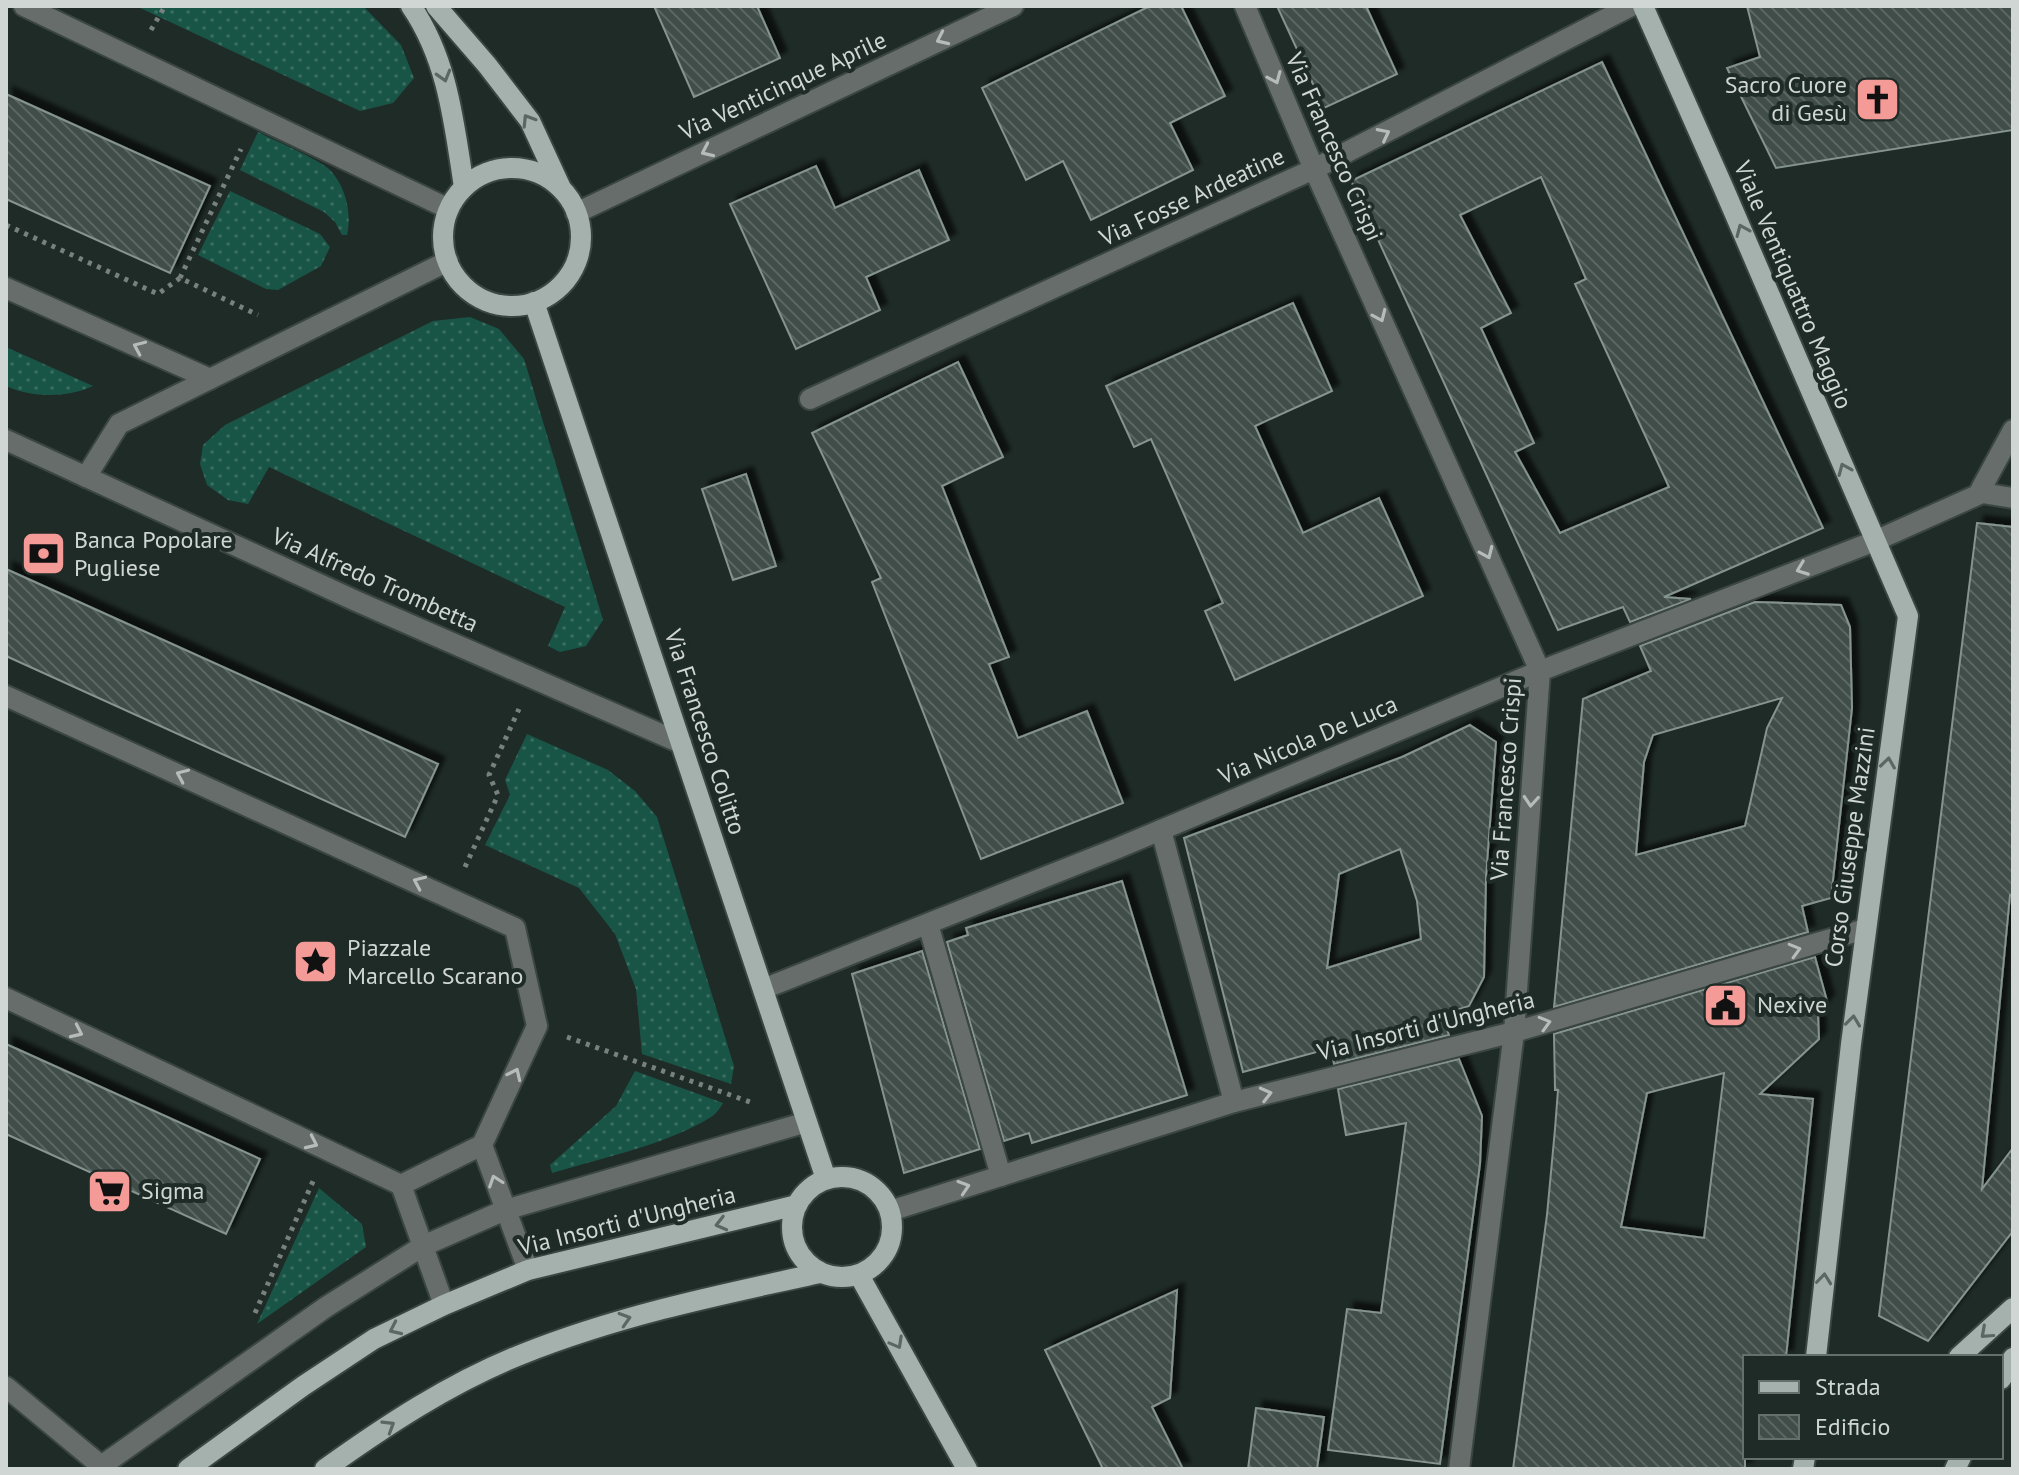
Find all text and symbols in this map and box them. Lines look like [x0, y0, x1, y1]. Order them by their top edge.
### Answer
street label: Via Venticinque Aprile [674, 24, 891, 147]
one-way arrow [936, 29, 950, 45]
street label: Via Francesco Crispi [1279, 47, 1390, 246]
one-way arrow [435, 68, 451, 82]
place label: Sacro Cuore di Gesù [1725, 69, 1847, 128]
one-way arrow [1266, 70, 1282, 84]
church icon: Sacro Cuore di Gesù [1854, 75, 1902, 123]
one-way arrow [522, 114, 537, 128]
one-way arrow [1375, 128, 1390, 143]
street label: Via Fosse Ardeatine [1093, 140, 1289, 253]
one-way arrow [701, 141, 716, 157]
street label: Viale Ventiquattro Maggio [1727, 155, 1860, 413]
one-way arrow [1735, 224, 1751, 238]
one-way arrow [1371, 307, 1387, 322]
one-way arrow [133, 341, 147, 357]
one-way arrow [1837, 463, 1853, 478]
street label: Via Alfredo Trombetta [266, 520, 483, 639]
place label: Banca Popolare Pugliese [74, 524, 233, 583]
bank icon: Banca Popolare Pugliese [19, 530, 67, 578]
one-way arrow [1477, 544, 1493, 559]
one-way arrow [1796, 560, 1810, 576]
street label: Via Francesco Colitto [657, 624, 753, 838]
street label: Via Francesco Crispi [1483, 676, 1528, 883]
street label: Via Nicola De Luca [1213, 688, 1402, 792]
street label: Corso Giuseppe Mazzini [1817, 725, 1882, 969]
one-way arrow [1879, 757, 1896, 770]
one-way arrow [176, 769, 190, 785]
one-way arrow [1523, 795, 1540, 808]
one-way arrow [413, 876, 427, 892]
place label: Piazzale Marcello Scarano [347, 932, 523, 991]
place icon: Piazzale Marcello Scarano [292, 938, 340, 986]
one-way arrow [1787, 943, 1801, 959]
public building icon: Nexive [1702, 981, 1750, 1029]
street label: Via Insorti d'Ungheria [1313, 984, 1538, 1068]
place label: Nexive [1757, 989, 1827, 1020]
one-way arrow [1845, 1014, 1862, 1027]
one-way arrow [1538, 1016, 1552, 1032]
one-way arrow [68, 1022, 83, 1038]
one-way arrow [505, 1068, 521, 1083]
one-way arrow [1259, 1086, 1273, 1103]
one-way arrow [303, 1133, 318, 1149]
supermarket icon: Sigma [86, 1167, 134, 1215]
place label: Sigma [141, 1175, 204, 1206]
one-way arrow [488, 1175, 504, 1189]
street label: Via Insorti d'Ungheria [514, 1179, 739, 1263]
one-way arrow [957, 1181, 971, 1197]
one-way arrow [715, 1214, 728, 1231]
one-way arrow [1816, 1273, 1833, 1286]
one-way arrow [618, 1312, 632, 1328]
one-way arrow [389, 1319, 403, 1335]
one-way arrow [1981, 1323, 1996, 1337]
one-way arrow [887, 1335, 902, 1349]
legend [1743, 1355, 2003, 1459]
text: Strada [1815, 1371, 1881, 1402]
text: Edificio [1815, 1411, 1890, 1442]
one-way arrow [381, 1420, 395, 1435]

